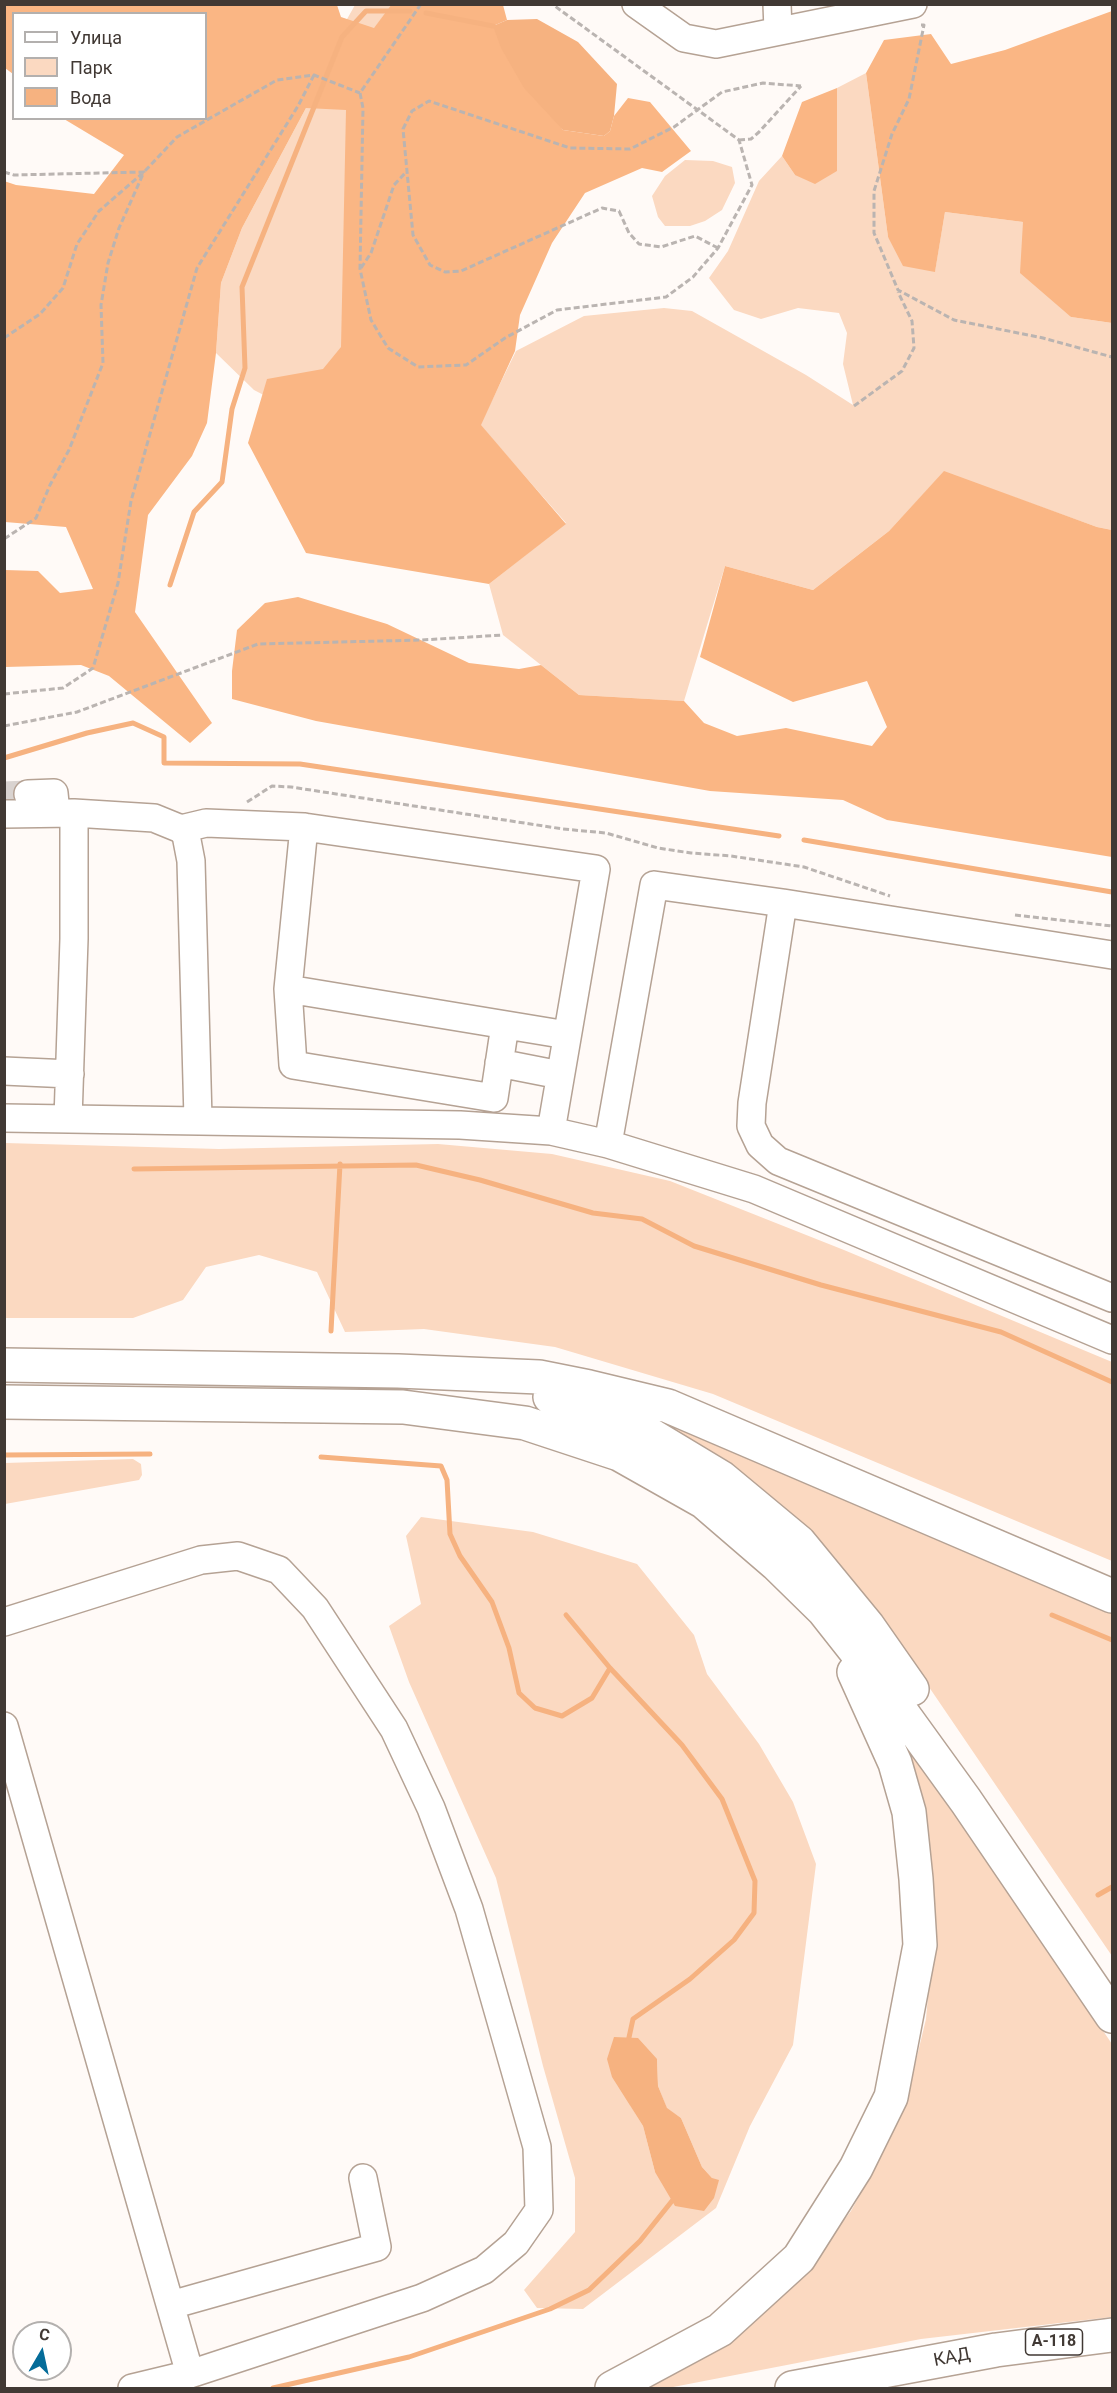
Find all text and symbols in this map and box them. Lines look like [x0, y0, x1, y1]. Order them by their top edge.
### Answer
legend [12, 12, 207, 120]
text: Улица [70, 27, 122, 48]
text: Парк [70, 57, 112, 78]
text: Вода [70, 87, 112, 108]
north arrow [12, 2321, 72, 2381]
text: С [38, 2325, 51, 2345]
road number: А-118 [1026, 2329, 1082, 2355]
street label: КАД [932, 2344, 972, 2372]

